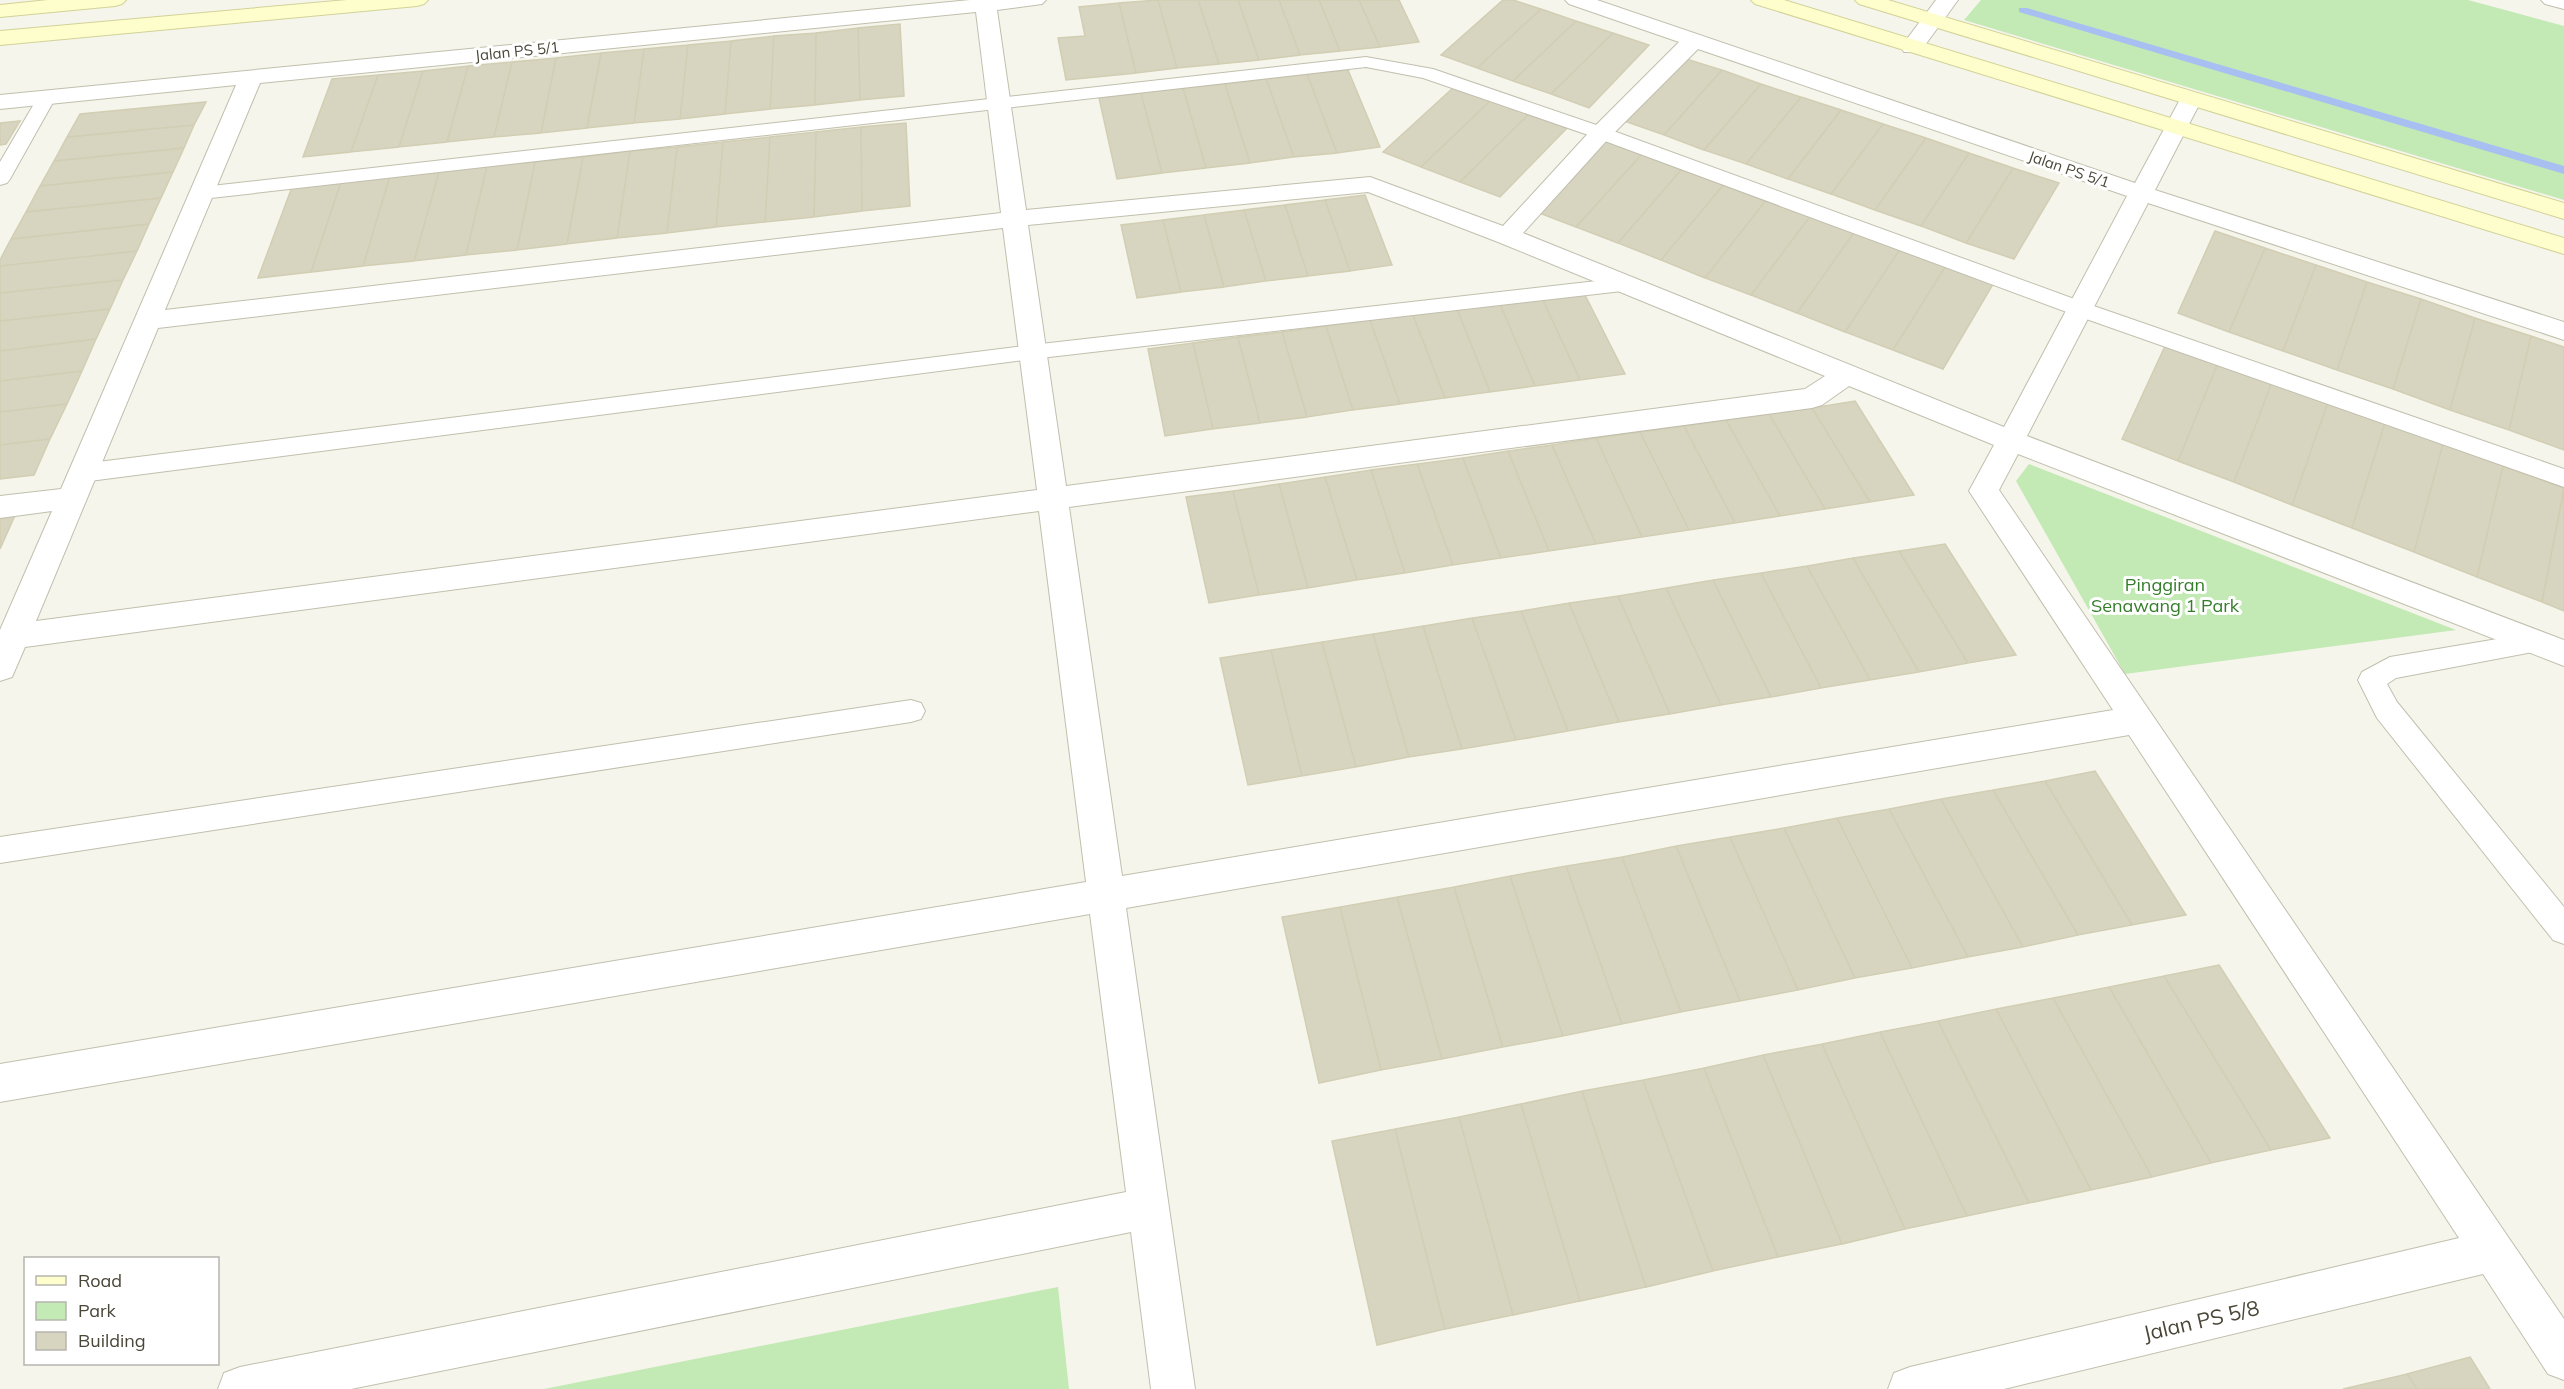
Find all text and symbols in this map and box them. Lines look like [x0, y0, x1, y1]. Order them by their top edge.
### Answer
street label: Jalan PS 5/1 [474, 37, 560, 65]
street label: Jalan PS 5/1 [2026, 146, 2112, 192]
park label: Pinggiran Senawang 1 Park [2091, 573, 2240, 617]
legend [24, 1257, 219, 1365]
text: Road [78, 1269, 122, 1292]
street label: Jalan PS 5/8 [2140, 1294, 2262, 1346]
text: Park [78, 1299, 117, 1322]
text: Building [78, 1329, 146, 1352]

